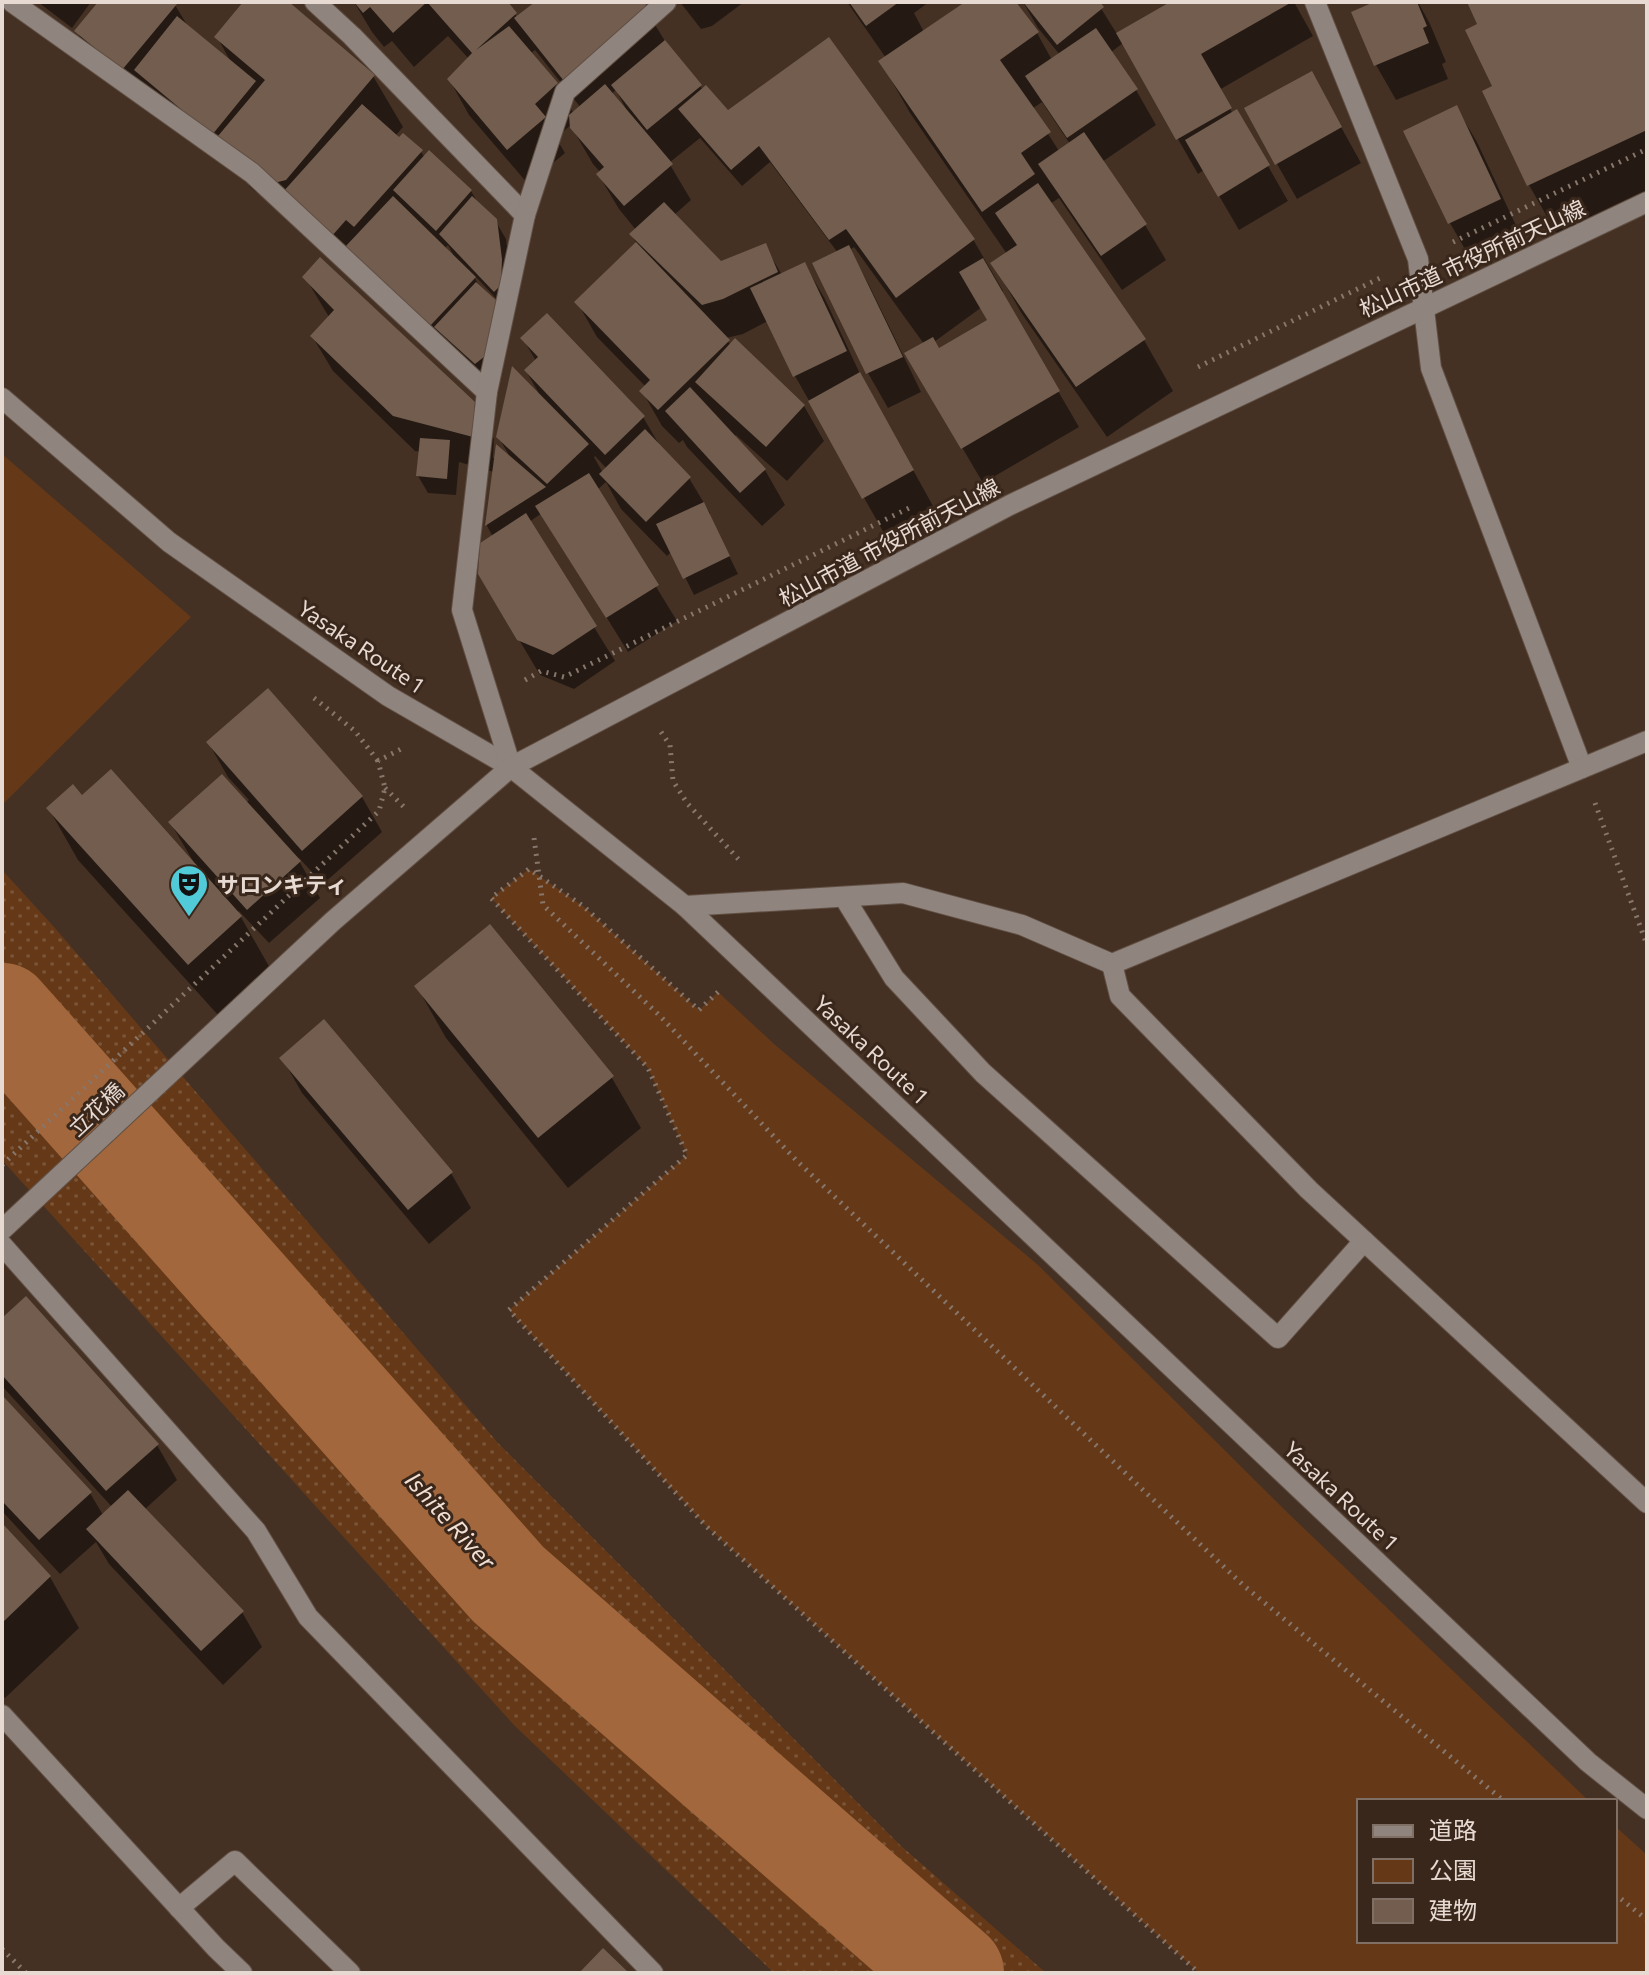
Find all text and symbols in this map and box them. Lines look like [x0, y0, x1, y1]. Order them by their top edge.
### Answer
street label: 松山市道 市役所前天山線 [1355, 194, 1589, 322]
street label: 松山市道 市役所前天山線 [774, 472, 1004, 612]
street label: Yasaka Route 1 [293, 594, 429, 698]
theatre icon: サロンキティ [168, 863, 210, 918]
place label: サロンキティ [217, 871, 348, 898]
street label: Yasaka Route 1 [808, 989, 934, 1109]
street label: 立花橋 [63, 1077, 129, 1141]
street label: Yasaka Route 1 [1278, 1435, 1404, 1555]
water label: Ishite River [400, 1465, 503, 1576]
legend [1357, 1799, 1617, 1943]
text: 道路 [1429, 1815, 1477, 1844]
text: 公園 [1429, 1855, 1477, 1884]
text: 建物 [1429, 1895, 1477, 1924]

